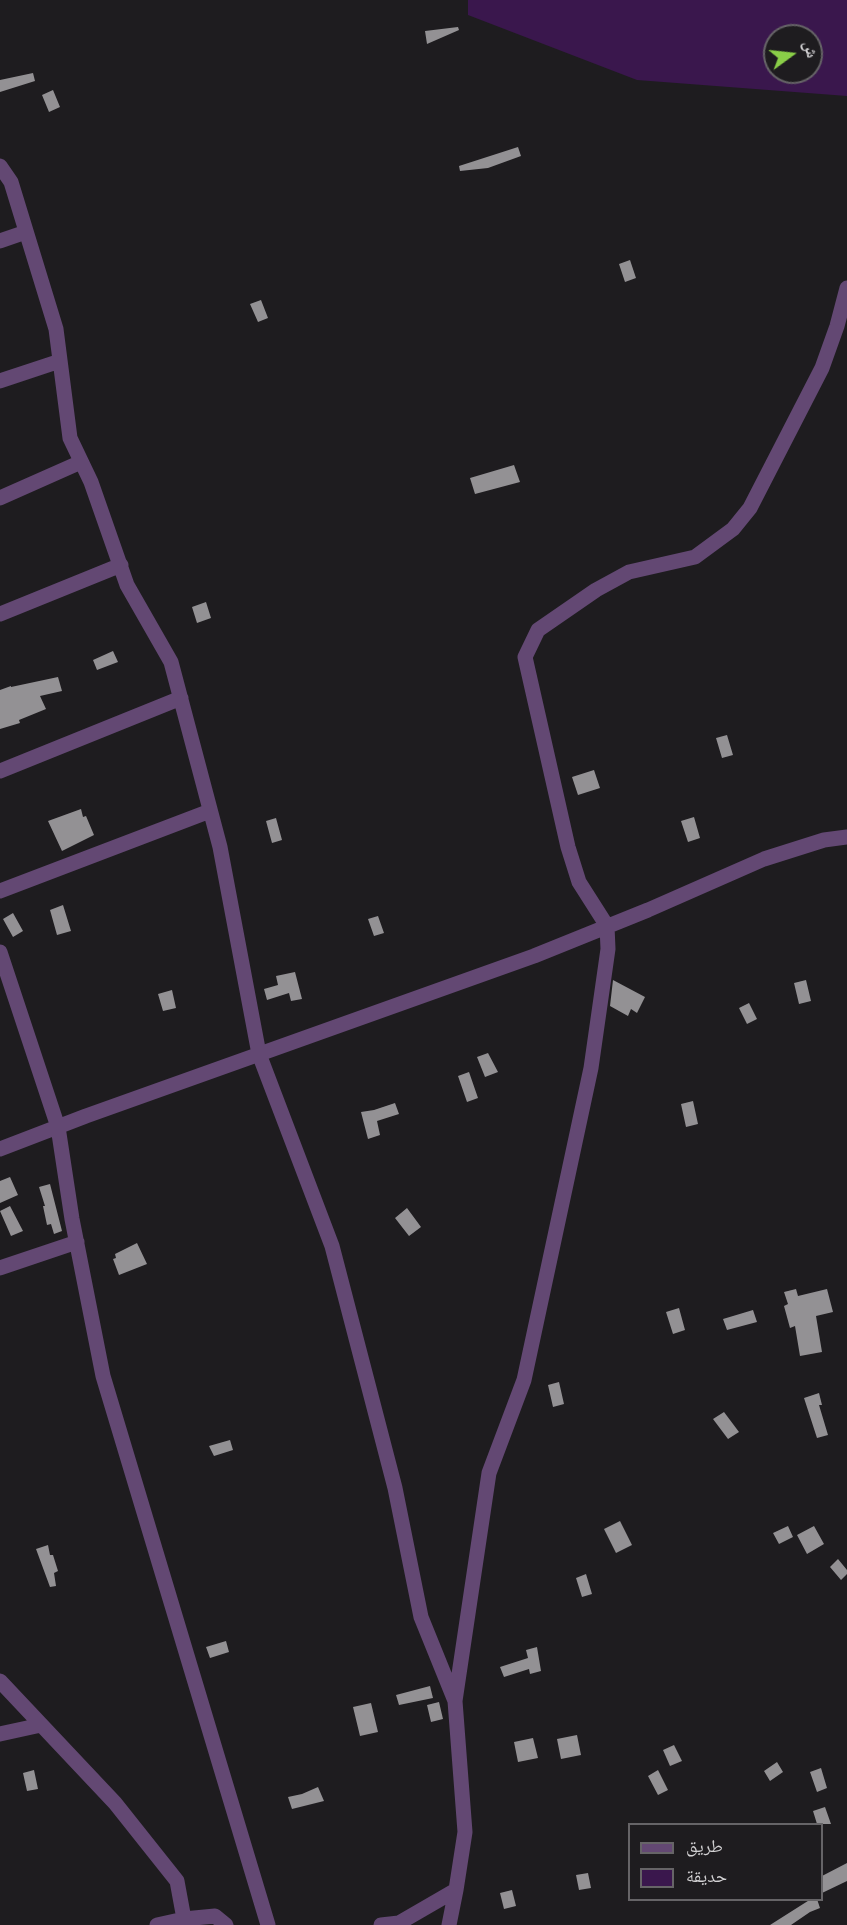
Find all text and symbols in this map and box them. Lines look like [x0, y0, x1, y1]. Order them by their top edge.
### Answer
north arrow [763, 24, 823, 84]
text: ش [794, 38, 824, 61]
legend [628, 1823, 823, 1901]
text: طريق [686, 1833, 723, 1863]
text: حديقة [686, 1863, 727, 1893]

